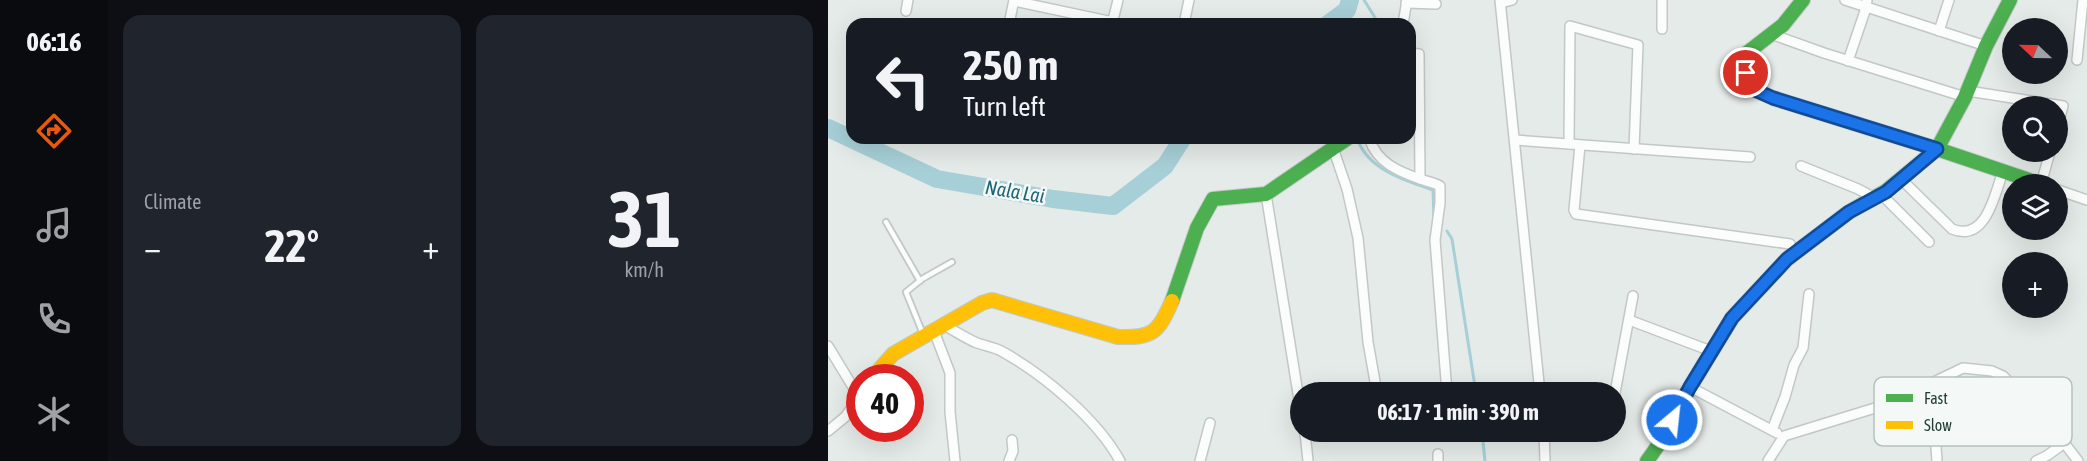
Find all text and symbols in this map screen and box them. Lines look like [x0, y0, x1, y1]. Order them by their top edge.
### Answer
north arrow [2002, 18, 2068, 84]
map controls [2002, 18, 2068, 318]
text: 06:16 [26, 26, 82, 57]
text: 250 m [963, 41, 1058, 89]
icon: left [864, 42, 942, 120]
pin [1720, 47, 1771, 98]
icon: arrive [1729, 56, 1762, 89]
text: Turn left [963, 91, 1046, 122]
button: search [2002, 96, 2068, 162]
icon: directions [33, 110, 75, 152]
text: 31 [608, 174, 681, 264]
button: layers [2002, 174, 2068, 240]
water label: Nala Lai [984, 175, 1047, 207]
text: Climate [144, 190, 201, 213]
icon: music [33, 204, 75, 246]
text: 22° [264, 220, 319, 272]
text: − [144, 228, 161, 266]
text: + [422, 228, 439, 266]
button: + [2002, 252, 2068, 318]
text: km/h [624, 258, 664, 281]
icon: phone [33, 298, 75, 340]
speed limit sign: 40 [846, 364, 924, 442]
legend [1874, 377, 2072, 446]
position arrow [1640, 388, 1704, 452]
text: Fast [1924, 389, 1948, 407]
icon: climate [33, 393, 75, 435]
text: 06:17 · 1 min · 390 m [1377, 399, 1539, 425]
text: Slow [1924, 416, 1952, 434]

